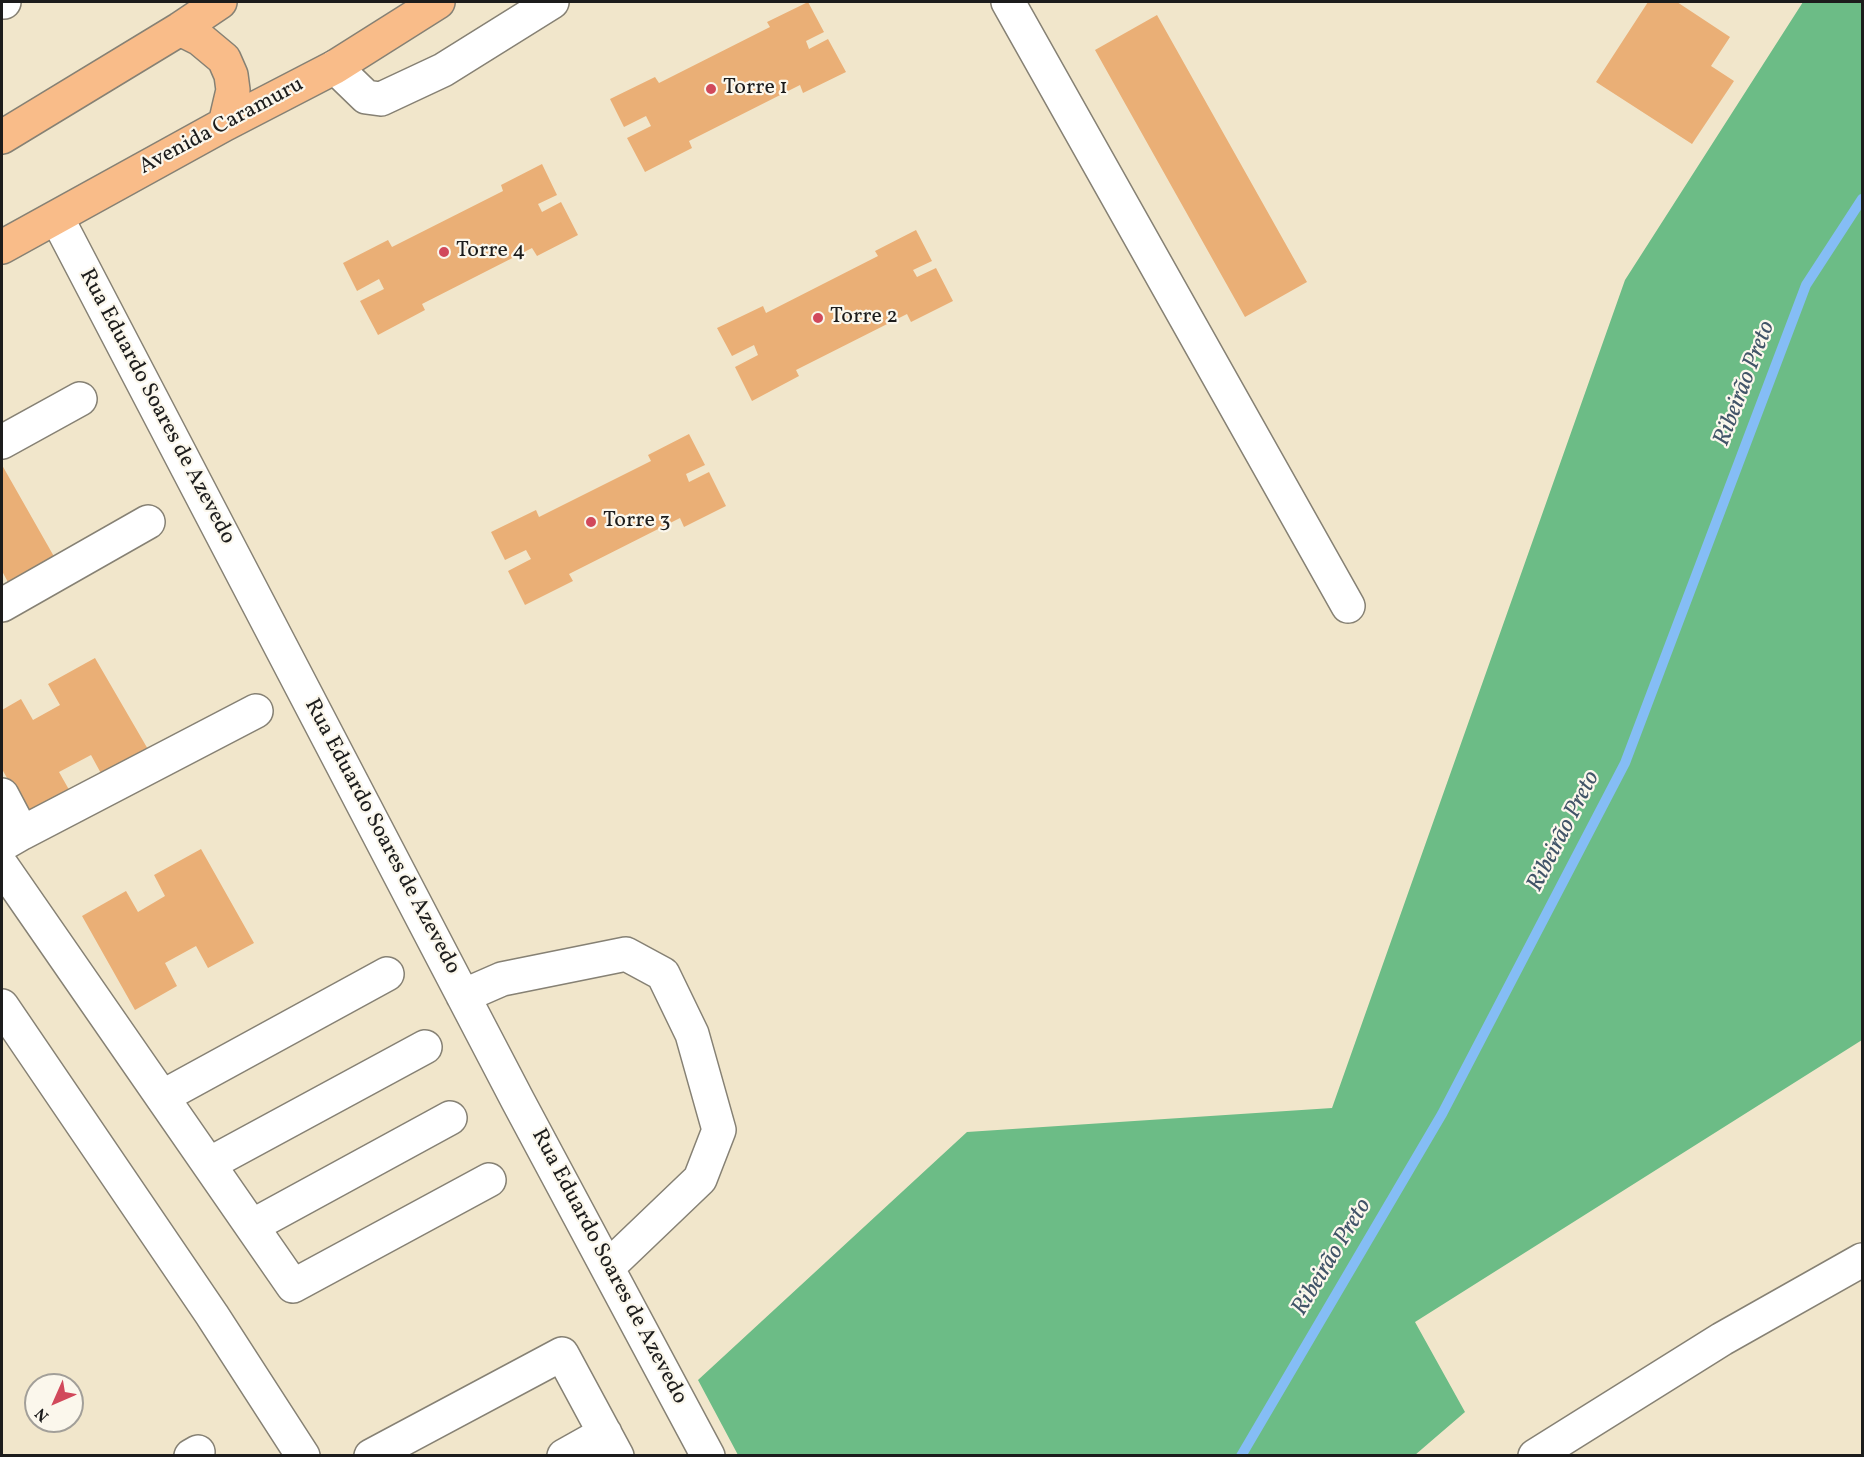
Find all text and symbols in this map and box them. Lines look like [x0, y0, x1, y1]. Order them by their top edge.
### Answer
street label: Avenida Caramuru [135, 73, 309, 181]
place label: Torre 1 [723, 76, 788, 102]
marker: Torre 1 [704, 82, 718, 96]
place label: Torre 4 [456, 239, 525, 265]
marker: Torre 4 [437, 245, 451, 259]
street label: Rua Eduardo Soares de Azevedo [72, 265, 240, 549]
place label: Torre 2 [830, 305, 898, 331]
marker: Torre 2 [811, 311, 825, 325]
water label: Ribeirão Preto [1709, 317, 1783, 451]
place label: Torre 3 [603, 509, 671, 535]
marker: Torre 3 [584, 515, 598, 529]
street label: Rua Eduardo Soares de Azevedo [297, 695, 465, 979]
water label: Ribeirão Preto [1522, 767, 1608, 897]
street label: Rua Eduardo Soares de Azevedo [524, 1125, 692, 1409]
water label: Ribeirão Preto [1287, 1194, 1379, 1322]
north arrow [24, 1373, 84, 1433]
text: N [31, 1402, 55, 1426]

